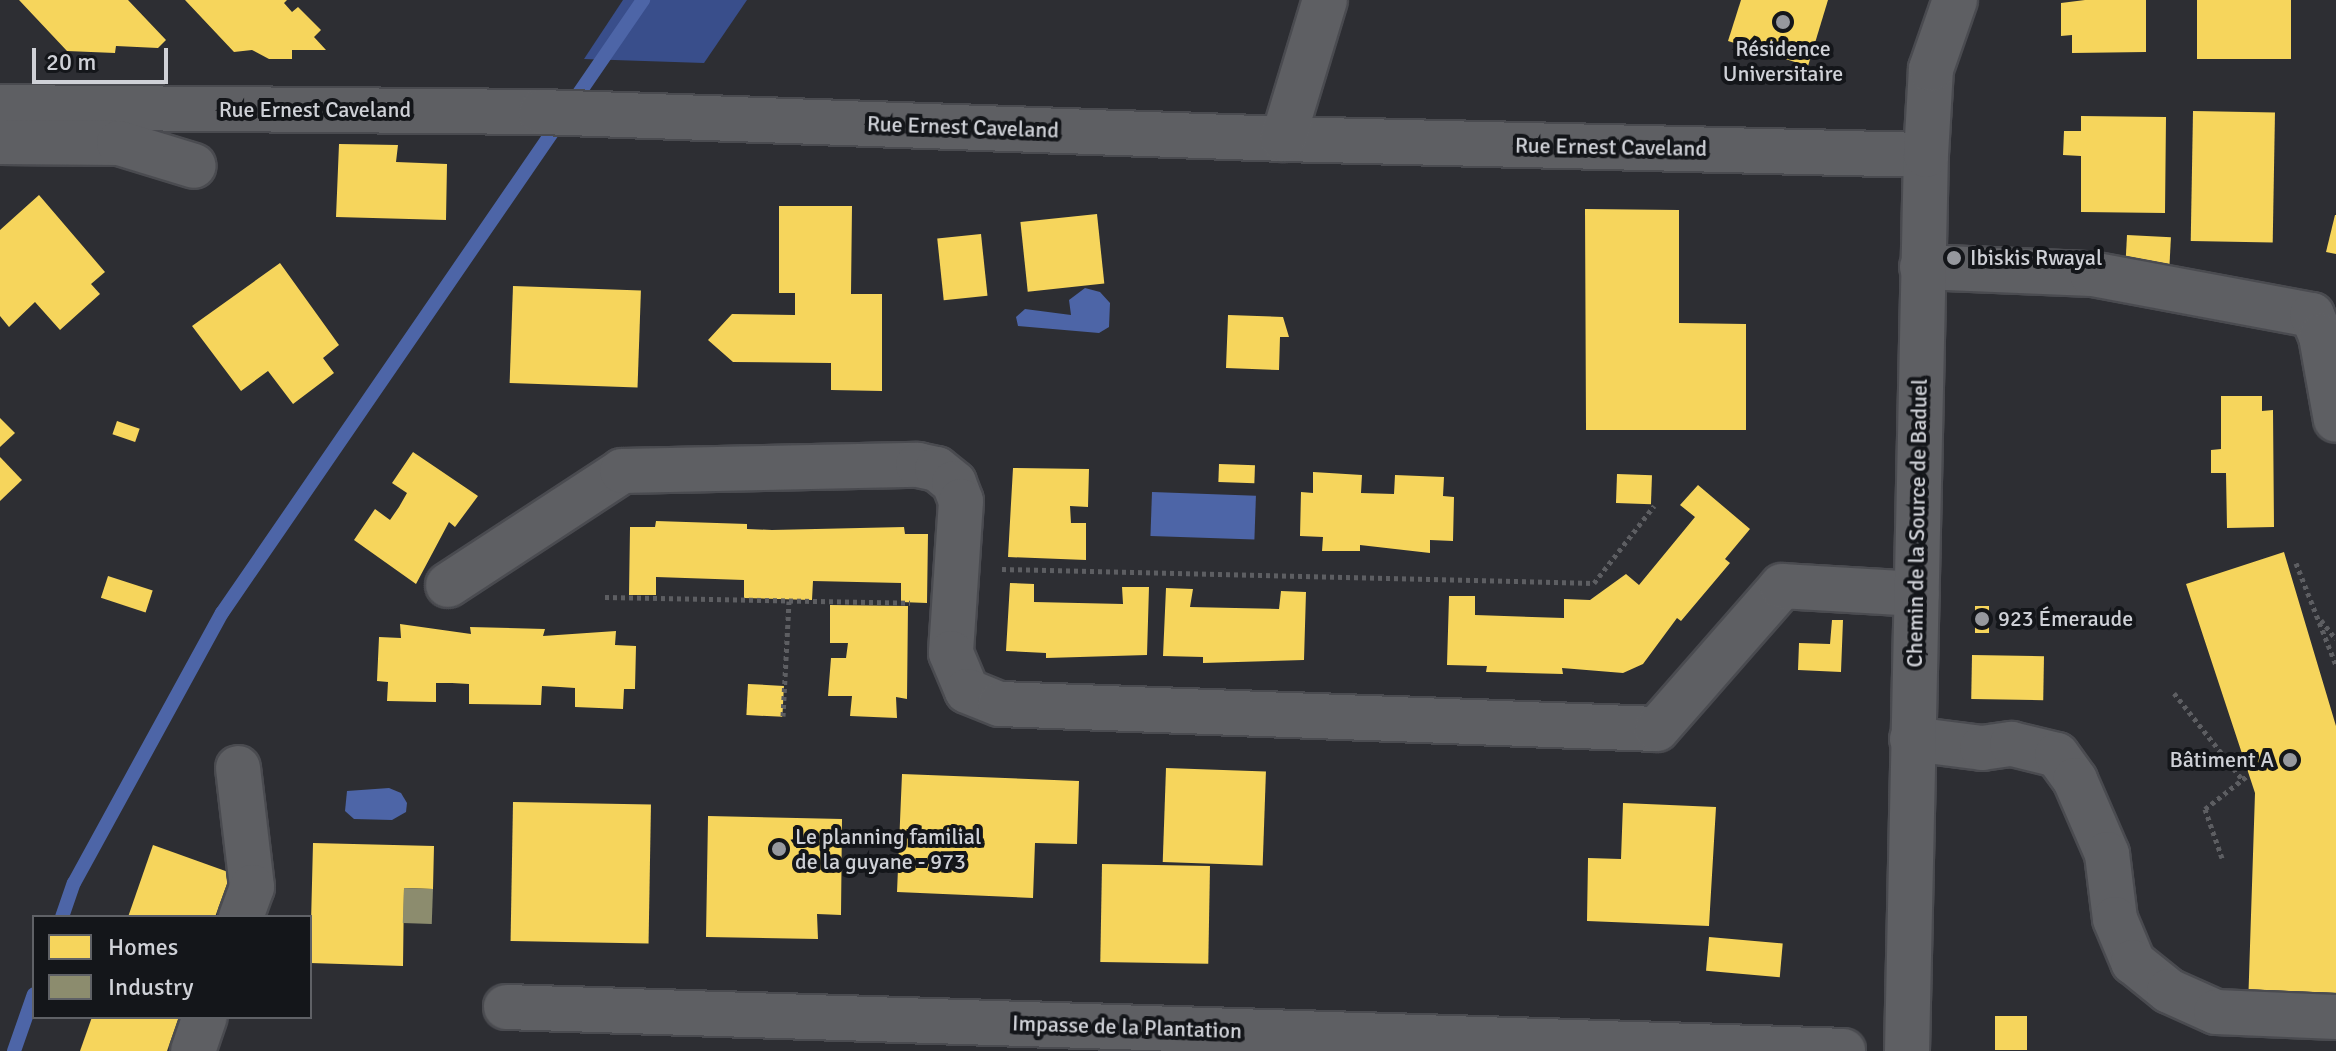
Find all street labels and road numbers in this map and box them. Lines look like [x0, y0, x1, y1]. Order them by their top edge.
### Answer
street label: Rue Ernest Caveland [219, 97, 411, 123]
street label: Rue Ernest Caveland [866, 110, 1060, 144]
street label: Rue Ernest Caveland [1515, 132, 1707, 162]
street label: Chemin de la Source de Baduel [1901, 378, 1933, 668]
street label: Impasse de la Plantation [1012, 1010, 1242, 1044]

